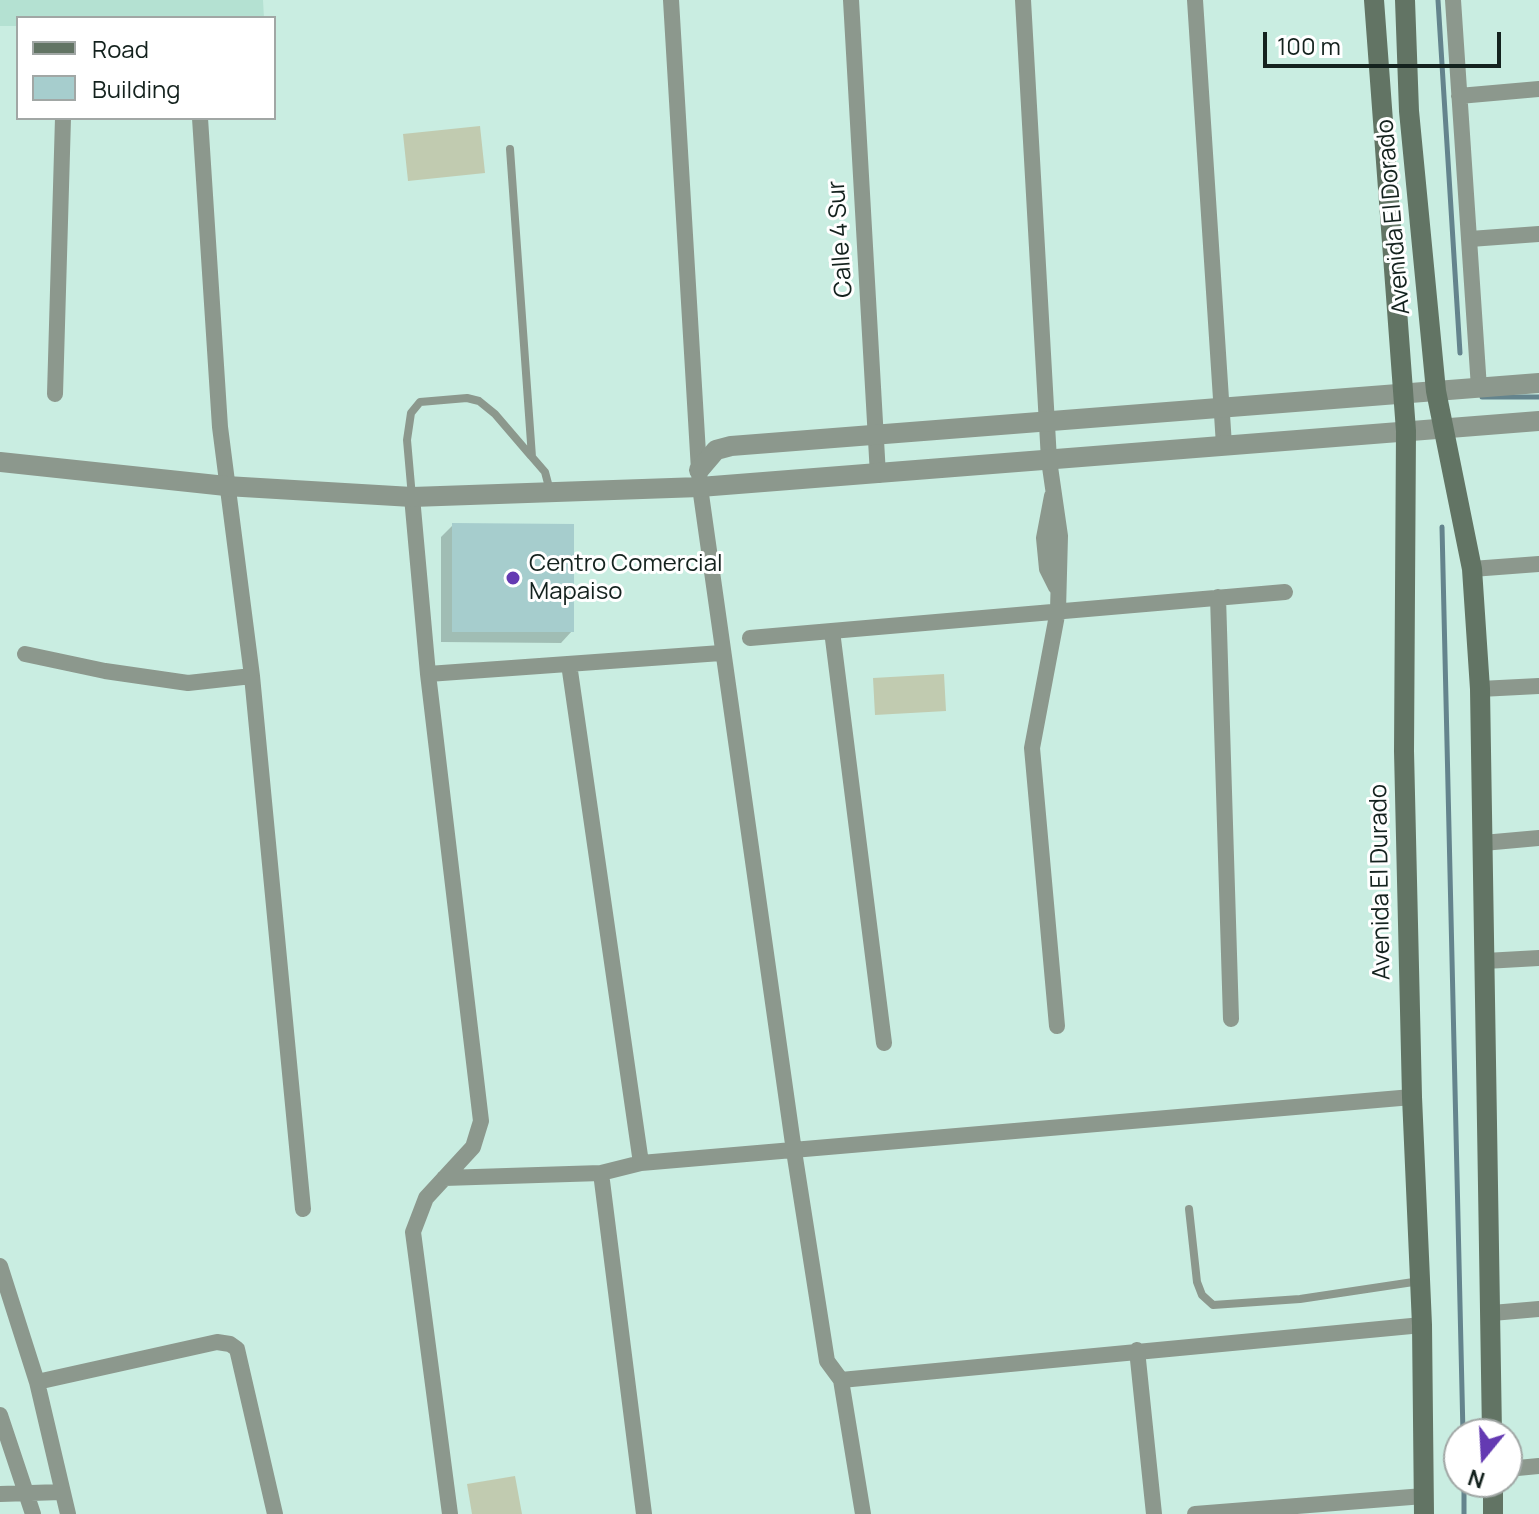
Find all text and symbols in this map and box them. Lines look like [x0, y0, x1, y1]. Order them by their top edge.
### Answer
legend [16, 16, 276, 120]
scale bar [1267, 16, 1505, 66]
text: 100 m [1277, 29, 1341, 62]
text: Road [92, 32, 149, 65]
text: Building [92, 72, 180, 105]
street label: Avenida El Dorado [1371, 118, 1417, 316]
street label: Calle 4 Sur [823, 180, 859, 298]
place label: Centro Comercial Mapaiso [529, 550, 723, 606]
marker: Centro Comercial Mapaiso [504, 569, 522, 587]
street label: Avenida El Durado [1365, 784, 1397, 980]
north arrow [1443, 1418, 1523, 1498]
text: N [1464, 1462, 1488, 1496]

